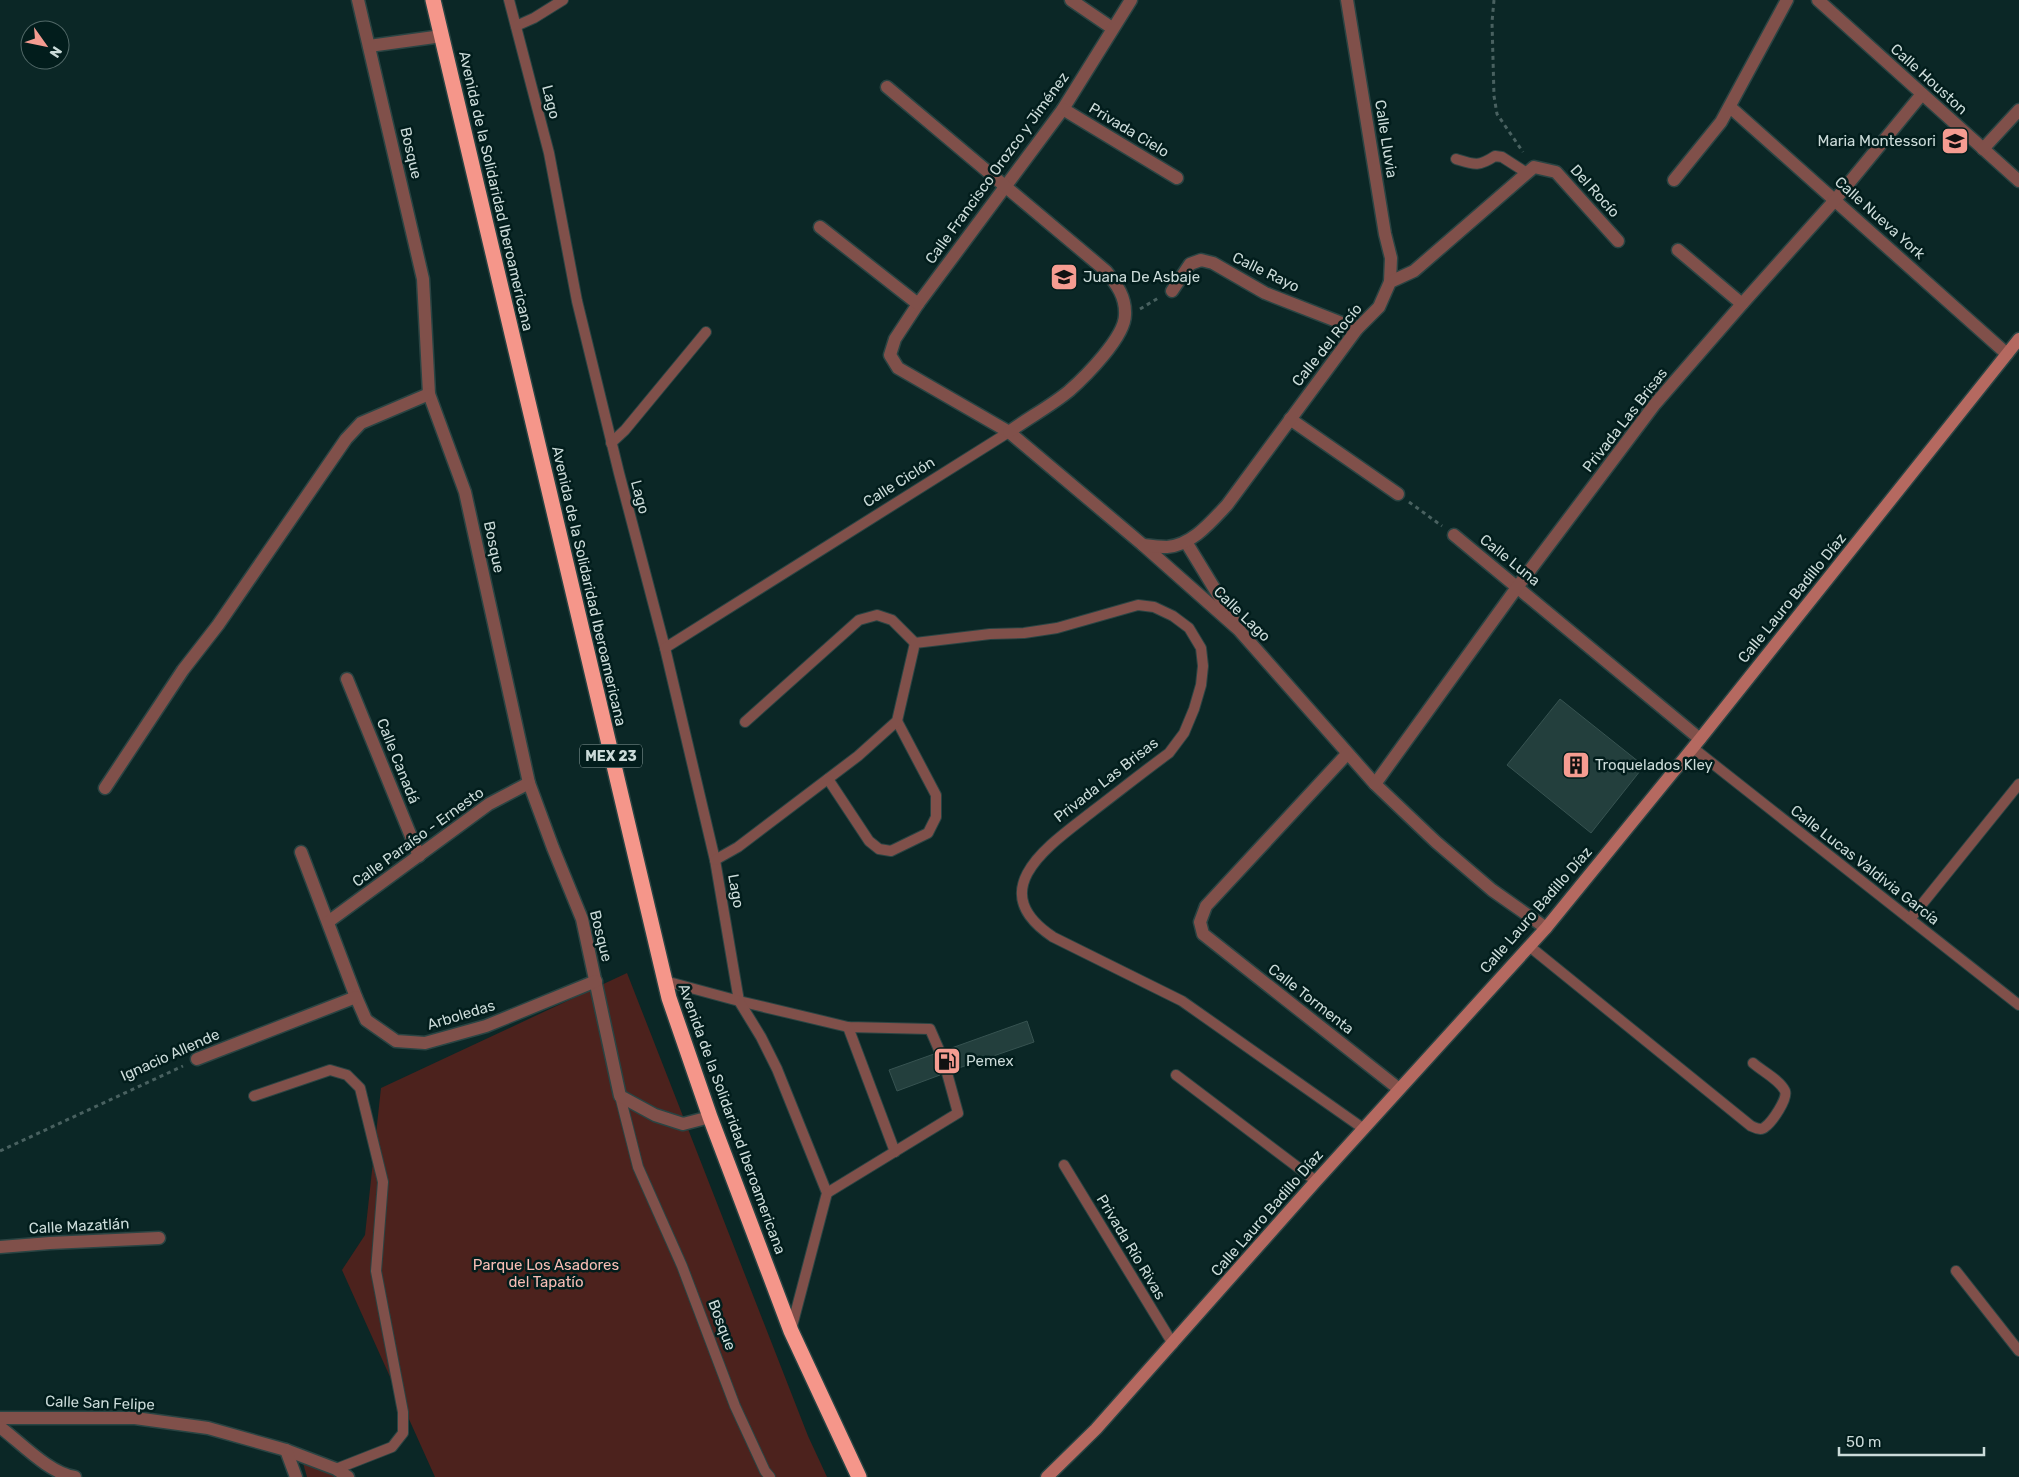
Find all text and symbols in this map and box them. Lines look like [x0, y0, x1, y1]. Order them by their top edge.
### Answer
north arrow [20, 20, 70, 70]
street label: Calle Houston [1887, 40, 1971, 118]
text: N [46, 43, 65, 61]
street label: Avenida de la Solidaridad Iberoamericana [455, 49, 537, 333]
street label: Calle Francisco Orozco y Jiménez [921, 68, 1073, 267]
street label: Lago [538, 83, 564, 121]
street label: Privada Cielo [1086, 99, 1172, 161]
street label: Calle Lluvia [1371, 99, 1401, 179]
street label: Bosque [396, 125, 426, 181]
school or university icon: Maria Montessori [1940, 126, 1970, 156]
place label: Maria Montessori [1818, 132, 1936, 150]
street label: Del Rocío [1567, 161, 1623, 221]
street label: Calle Nueva York [1831, 173, 1929, 263]
street label: Calle Rayo [1230, 248, 1302, 296]
school or university icon: Juana De Asbaje [1049, 262, 1079, 292]
place label: Juana De Asbaje [1083, 268, 1200, 286]
street label: Calle del Rocío [1288, 300, 1366, 390]
street label: Privada Las Brisas [1579, 364, 1671, 476]
street label: Avenida de la Solidaridad Iberoamericana [548, 444, 630, 728]
street label: Calle Ciclón [860, 453, 938, 511]
street label: Lago [627, 478, 653, 516]
street label: Bosque [480, 519, 508, 575]
street label: Calle Lauro Badillo Díaz [1734, 529, 1850, 666]
street label: Calle Luna [1476, 530, 1544, 590]
street label: Calle Lago [1210, 583, 1274, 645]
street label: Calle Canadá [373, 716, 423, 806]
street label: Privada Las Brisas [1050, 734, 1162, 826]
road number: MEX 23 [580, 744, 642, 768]
building icon: Troquelados Kley [1561, 750, 1591, 780]
place label: Troquelados Kley [1595, 756, 1713, 774]
street label: Calle Paraíso - Ernesto [349, 783, 487, 891]
street label: Calle Lucas Valdivia García [1787, 801, 1943, 929]
street label: Calle Lauro Badillo Díaz [1476, 843, 1596, 977]
street label: Lago [724, 873, 748, 909]
street label: Bosque [586, 908, 616, 964]
street label: Calle Tormenta [1265, 960, 1357, 1038]
street label: Avenida de la Solidaridad Iberoamericana [675, 981, 789, 1257]
street label: Arboledas [425, 996, 498, 1034]
street label: Ignacio Allende [118, 1025, 222, 1085]
fuel station icon: Pemex [932, 1046, 962, 1076]
place label: Pemex [966, 1052, 1014, 1070]
street label: Calle Lauro Badillo Díaz [1207, 1146, 1327, 1280]
street label: Privada Río Rivas [1093, 1191, 1170, 1303]
street label: Calle Mazatlán [28, 1214, 130, 1238]
park label: Parque Los Asadores del Tapatío [473, 1256, 619, 1291]
street label: Bosque [704, 1297, 740, 1353]
street label: Calle San Felipe [45, 1392, 155, 1414]
scale bar [1839, 1424, 1984, 1456]
text: 50 m [1846, 1433, 1881, 1451]

